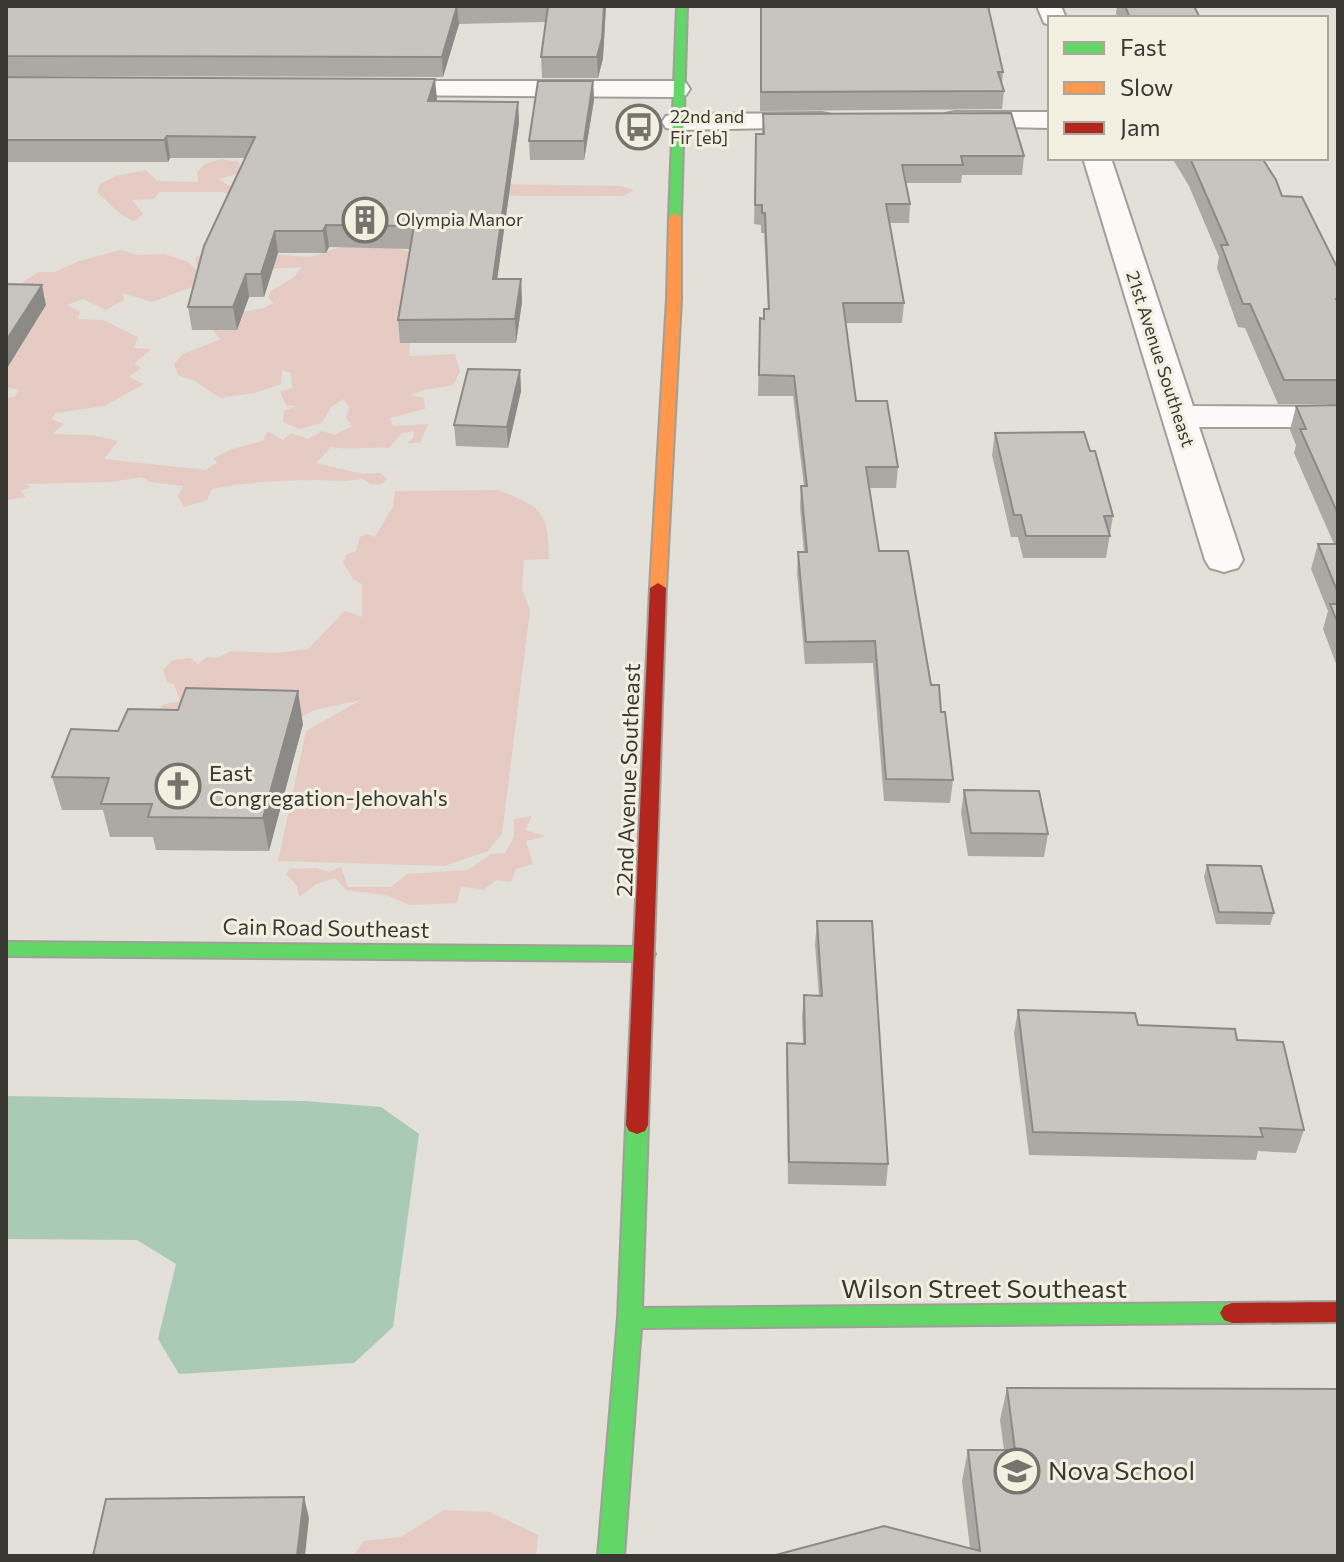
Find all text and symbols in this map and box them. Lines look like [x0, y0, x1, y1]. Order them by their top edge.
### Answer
legend [1048, 16, 1328, 160]
text: Fast [1120, 32, 1167, 61]
text: Slow [1120, 72, 1173, 101]
bus stop icon: 22nd and Fir [eb] [615, 103, 663, 151]
place label: 22nd and Fir [eb] [670, 105, 744, 148]
text: Jam [1120, 112, 1160, 141]
building icon: Olympia Manor [341, 196, 389, 244]
place label: Olympia Manor [396, 208, 523, 230]
street label: 21st Avenue Southeast [1122, 268, 1200, 449]
street label: 22nd Avenue Southeast [610, 663, 645, 897]
place label: East Congregation-Jehovah's [209, 759, 448, 811]
church icon: East Congregation-Jehovah's [154, 762, 202, 810]
street label: Cain Road Southeast [222, 912, 430, 943]
street label: Wilson Street Southeast [841, 1272, 1127, 1303]
school or university icon: Nova School [993, 1447, 1041, 1495]
place label: Nova School [1048, 1454, 1195, 1485]

